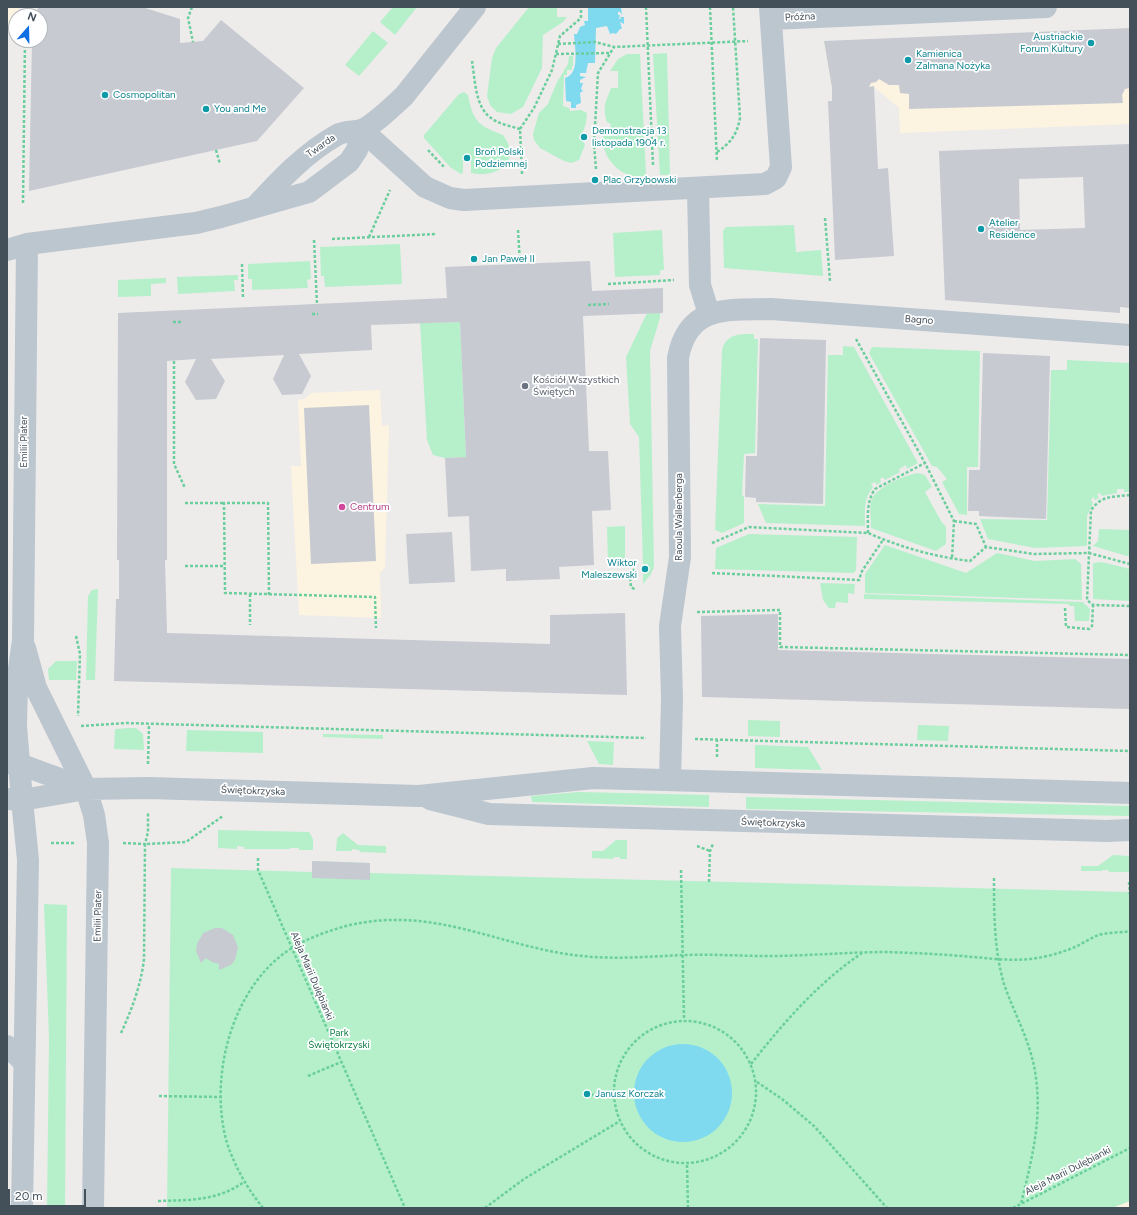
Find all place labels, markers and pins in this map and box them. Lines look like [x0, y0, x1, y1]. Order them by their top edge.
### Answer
place label: Austriackie Forum Kultury [1020, 31, 1083, 54]
marker: Austriackie Forum Kultury [1086, 38, 1096, 48]
place label: Kamienica Zalmana Nożyka [916, 48, 990, 72]
marker: Kamienica Zalmana Nożyka [903, 55, 913, 65]
place label: Cosmopolitan [113, 89, 176, 101]
marker: Cosmopolitan [100, 90, 110, 100]
place label: You and Me [214, 103, 266, 115]
marker: You and Me [201, 104, 211, 114]
place label: Demonstracja 13 listopada 1904 r. [592, 125, 666, 148]
marker: Demonstracja 13 listopada 1904 r. [579, 132, 589, 142]
place label: Broń Polski Podziemnej [475, 146, 527, 170]
marker: Broń Polski Podziemnej [462, 153, 472, 163]
place label: Plac Grzybowski [603, 174, 676, 186]
marker: Plac Grzybowski [590, 175, 600, 185]
place label: Atelier Residence [989, 217, 1035, 240]
marker: Atelier Residence [976, 224, 986, 234]
place label: Jan Paweł II [482, 253, 535, 265]
marker: Jan Paweł II [469, 254, 479, 264]
place label: Kościół Wszystkich Świętych [533, 374, 619, 398]
marker: Kościół Wszystkich Świętych [520, 381, 530, 391]
place label: Centrum [350, 501, 389, 513]
marker: Centrum [337, 502, 347, 512]
place label: Wiktor Maleszewski [581, 557, 637, 580]
marker: Wiktor Maleszewski [640, 564, 650, 574]
place label: Janusz Korczak [595, 1088, 664, 1100]
marker: Janusz Korczak [582, 1089, 592, 1099]

